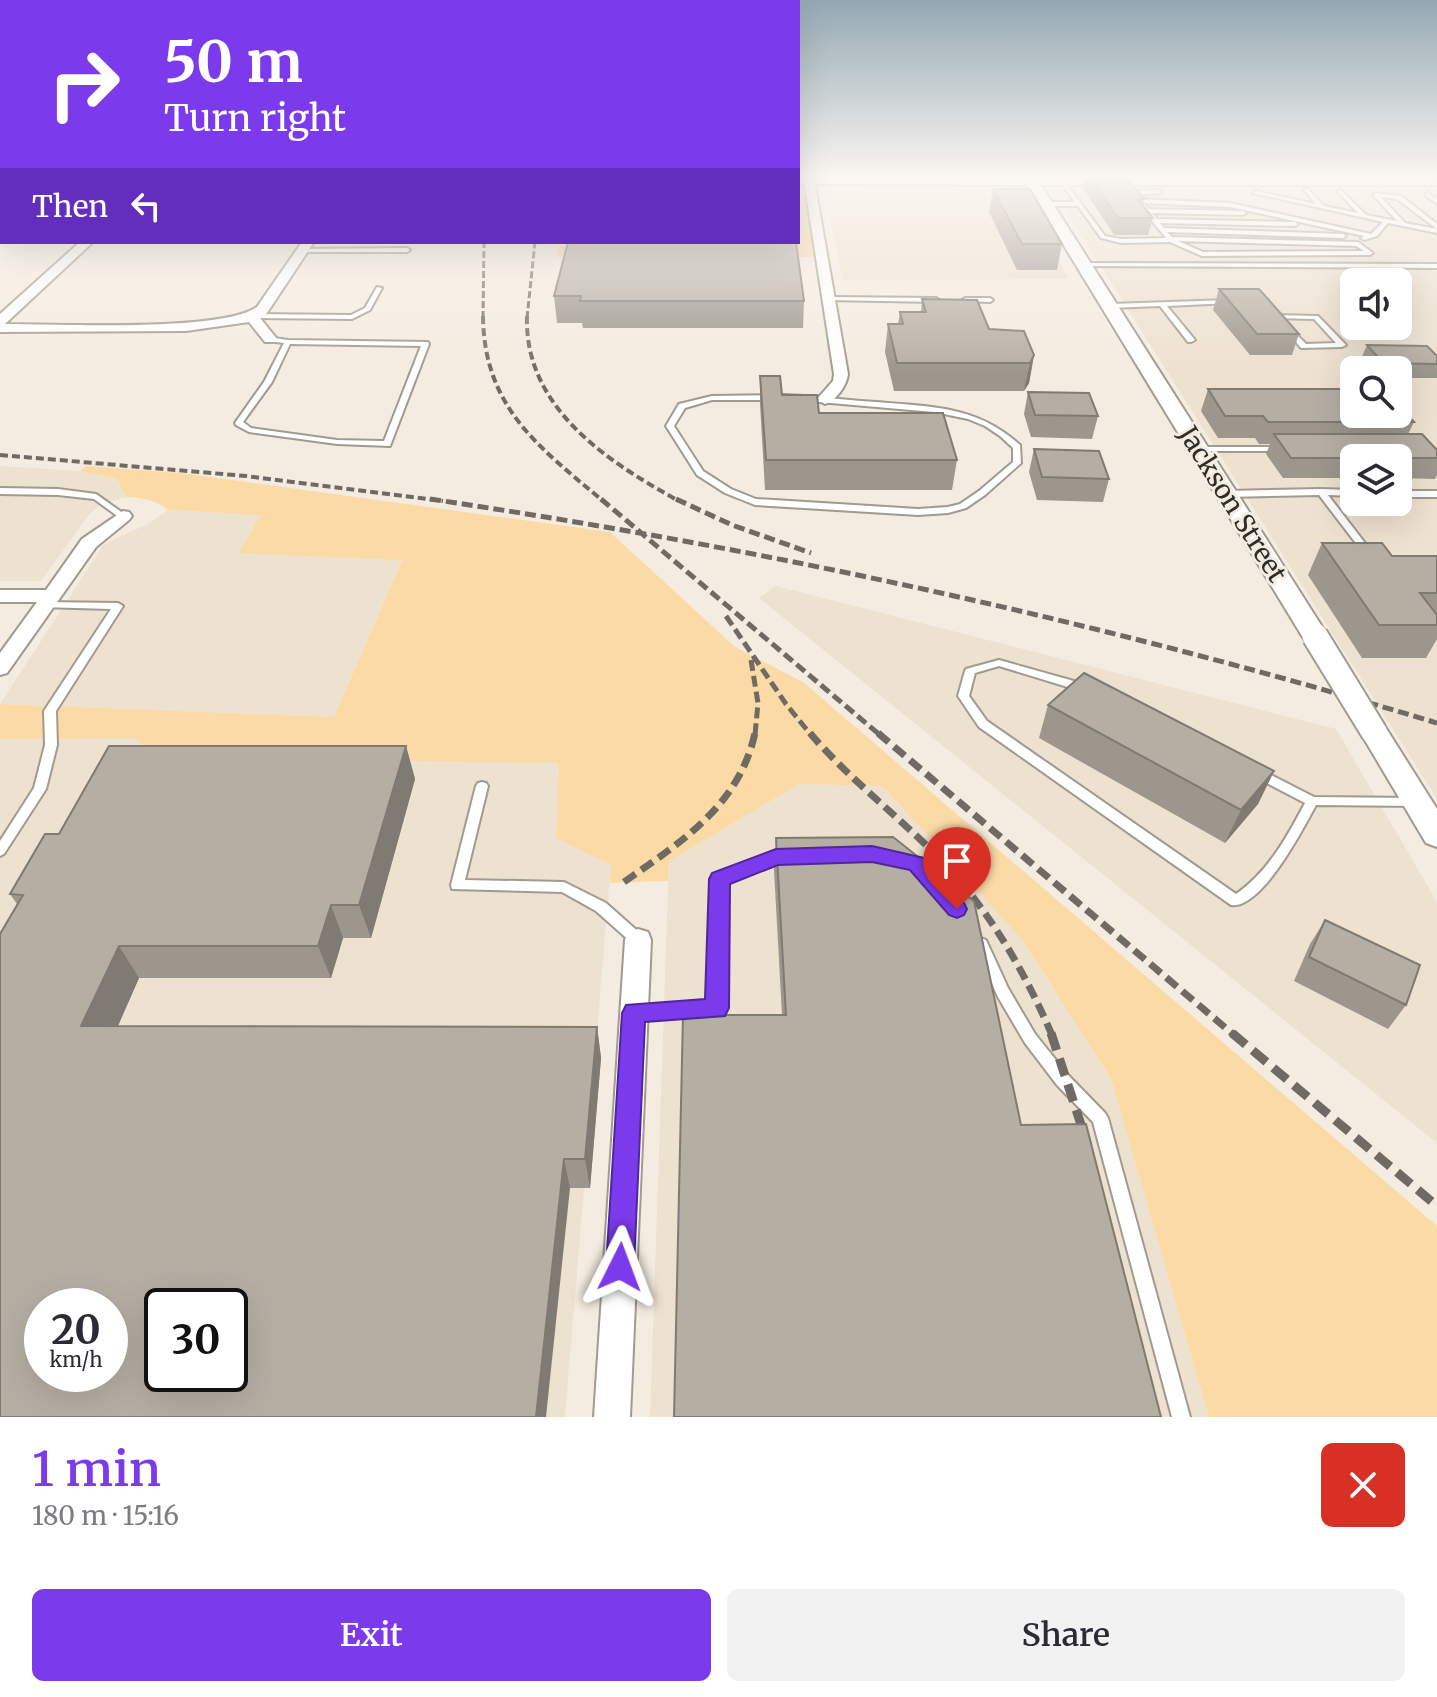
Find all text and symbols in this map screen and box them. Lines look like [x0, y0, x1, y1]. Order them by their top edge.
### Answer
text: 50 m [164, 27, 303, 97]
icon: right [32, 32, 136, 136]
text: Turn right [164, 96, 346, 141]
icon: left [124, 184, 168, 228]
text: Then [32, 187, 108, 225]
map controls [1340, 268, 1412, 516]
button: sound [1340, 268, 1412, 340]
button: search [1340, 356, 1412, 428]
street label: Jackson Street [1171, 419, 1294, 588]
button: layers [1340, 444, 1412, 516]
pin [923, 827, 991, 909]
icon: arrive [935, 839, 979, 883]
position arrow [578, 1225, 662, 1309]
speed limit sign: 30 [144, 1288, 248, 1392]
text: 20 [51, 1305, 101, 1355]
text: km/h [50, 1347, 102, 1372]
text: 1 min [32, 1439, 161, 1499]
button: close [1321, 1443, 1405, 1527]
text: 180 m · 15:16 [32, 1499, 179, 1532]
button: Exit [32, 1589, 711, 1681]
button: Share [727, 1589, 1405, 1681]

